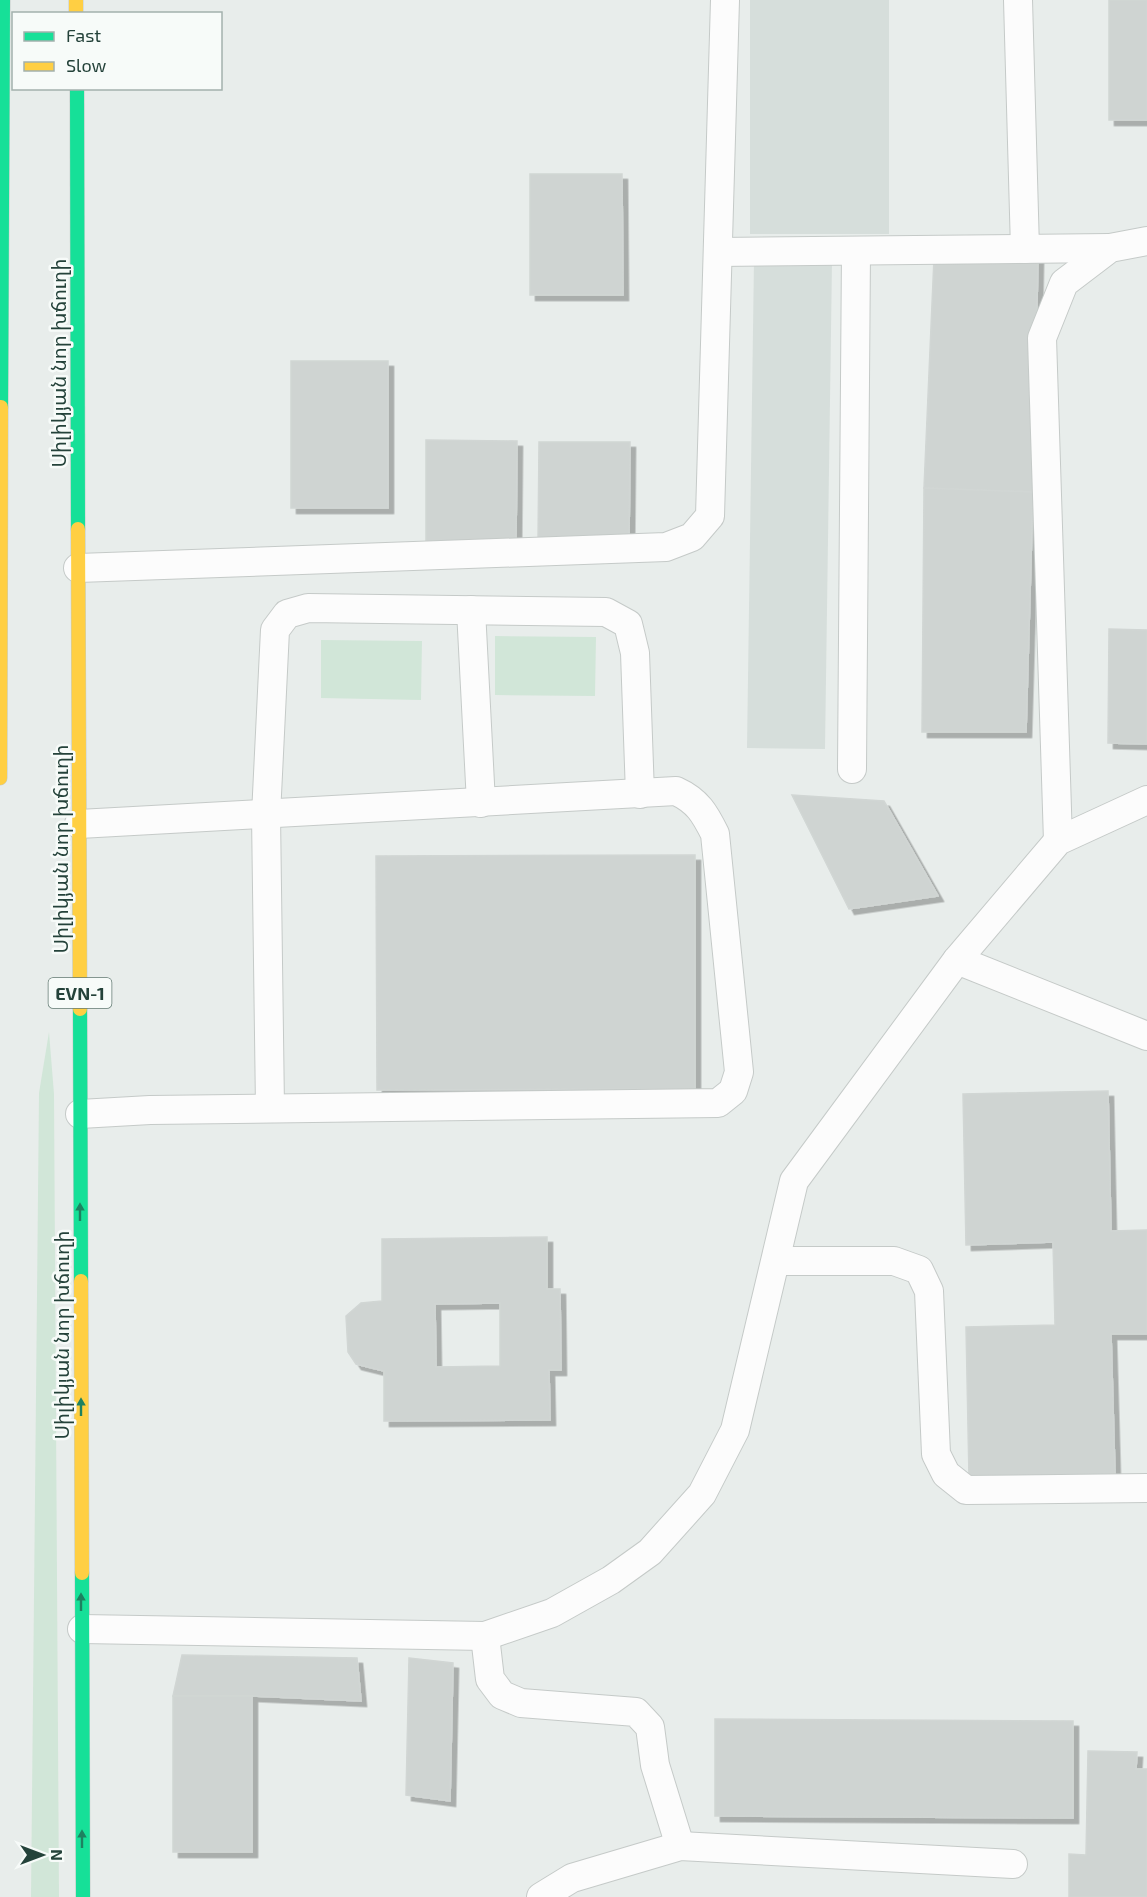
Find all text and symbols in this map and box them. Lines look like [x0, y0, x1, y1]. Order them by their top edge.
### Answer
legend [12, 12, 222, 90]
text: Fast [66, 24, 101, 46]
text: Slow [66, 54, 107, 76]
street label: Սիլիկյան նոր խճուղի [46, 258, 71, 468]
street label: Սիլիկյան նոր խճուղի [48, 744, 73, 954]
road number: EVN-1 [48, 978, 112, 1008]
one-way arrow [75, 1202, 85, 1221]
street label: Սիլիկյան նոր խճուղի [49, 1230, 74, 1440]
one-way arrow [76, 1397, 86, 1416]
one-way arrow [77, 1592, 86, 1611]
north arrow [12, 1825, 72, 1885]
one-way arrow [77, 1829, 87, 1848]
text: N [48, 1849, 67, 1861]

